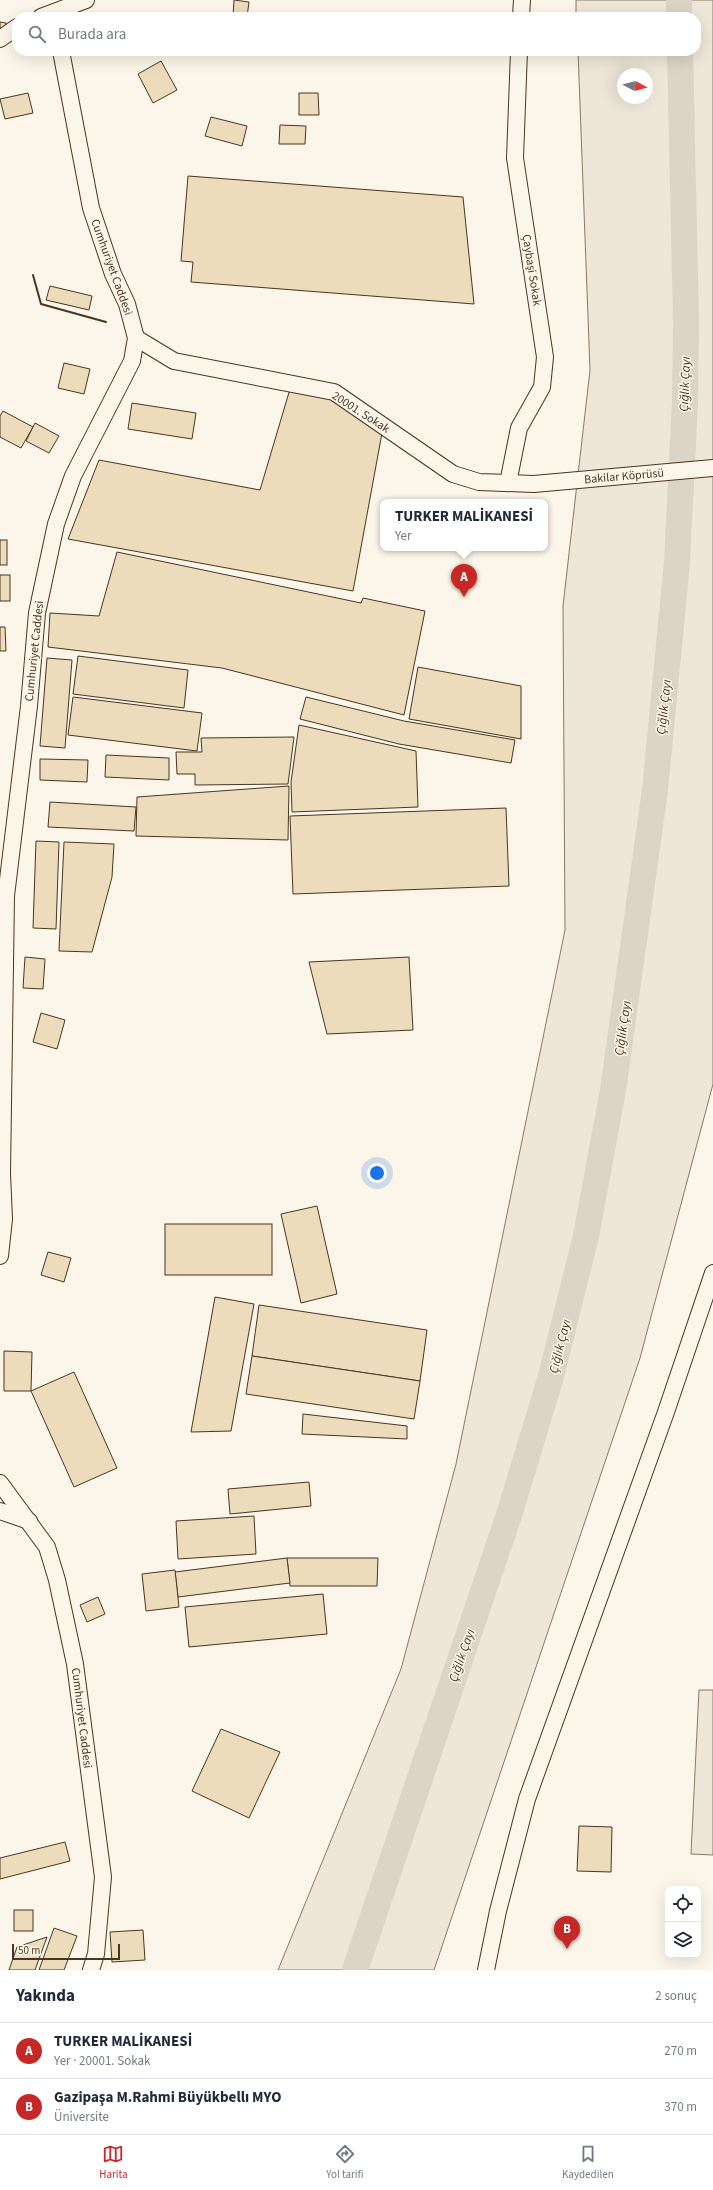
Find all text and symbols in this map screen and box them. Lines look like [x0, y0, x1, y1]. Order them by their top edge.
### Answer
search box [12, 12, 701, 56]
icon: search [26, 23, 48, 45]
text: Burada ara [58, 24, 126, 45]
north arrow [617, 68, 653, 104]
street label: Cumhuriyet Caddesi [86, 217, 137, 318]
street label: Çaybaşi Sokak [517, 233, 546, 307]
water label: Çığlık Çayı [675, 356, 695, 412]
street label: 20001. Sokak [328, 387, 393, 438]
street label: Bakilar Köprüsü [583, 465, 665, 488]
popup [380, 499, 548, 551]
text: TURKER MALİKANESİ [395, 506, 533, 527]
text: Yer [395, 527, 412, 545]
pin: A [451, 564, 477, 597]
street label: Cumhuriyet Caddesi [21, 600, 48, 702]
water label: Çığlık Çayı [652, 679, 676, 736]
water label: Çığlık Çayı [610, 1000, 636, 1057]
your location [367, 1163, 387, 1183]
water label: Çığlık Çayı [545, 1317, 575, 1375]
water label: Çığlık Çayı [444, 1626, 479, 1684]
street label: Cumhuriyet Caddesi [67, 1667, 96, 1769]
map controls [665, 1886, 701, 1958]
button: locate [665, 1886, 701, 1922]
pin: B [554, 1916, 580, 1949]
button: layers [665, 1922, 701, 1958]
scale bar [12, 1942, 120, 1961]
text: 50 m [18, 1943, 40, 1958]
text: Yakında [16, 1984, 75, 2008]
text: 2 sonuç [655, 1987, 697, 2005]
text: TURKER MALİKANESİ [54, 2031, 192, 2052]
text: A [25, 2042, 33, 2060]
text: 270 m [664, 2042, 697, 2060]
text: Yer · 20001. Sokak [54, 2052, 150, 2070]
text: Gazipaşa M.Rahmi Büyükbellı MYO [54, 2087, 281, 2108]
text: B [25, 2098, 33, 2116]
text: 370 m [664, 2098, 697, 2116]
text: Üniversite [54, 2108, 109, 2126]
tab: Harita [99, 2143, 128, 2182]
tab: Yol tarifi [326, 2143, 363, 2182]
tab: Kaydedilen [562, 2143, 614, 2182]

